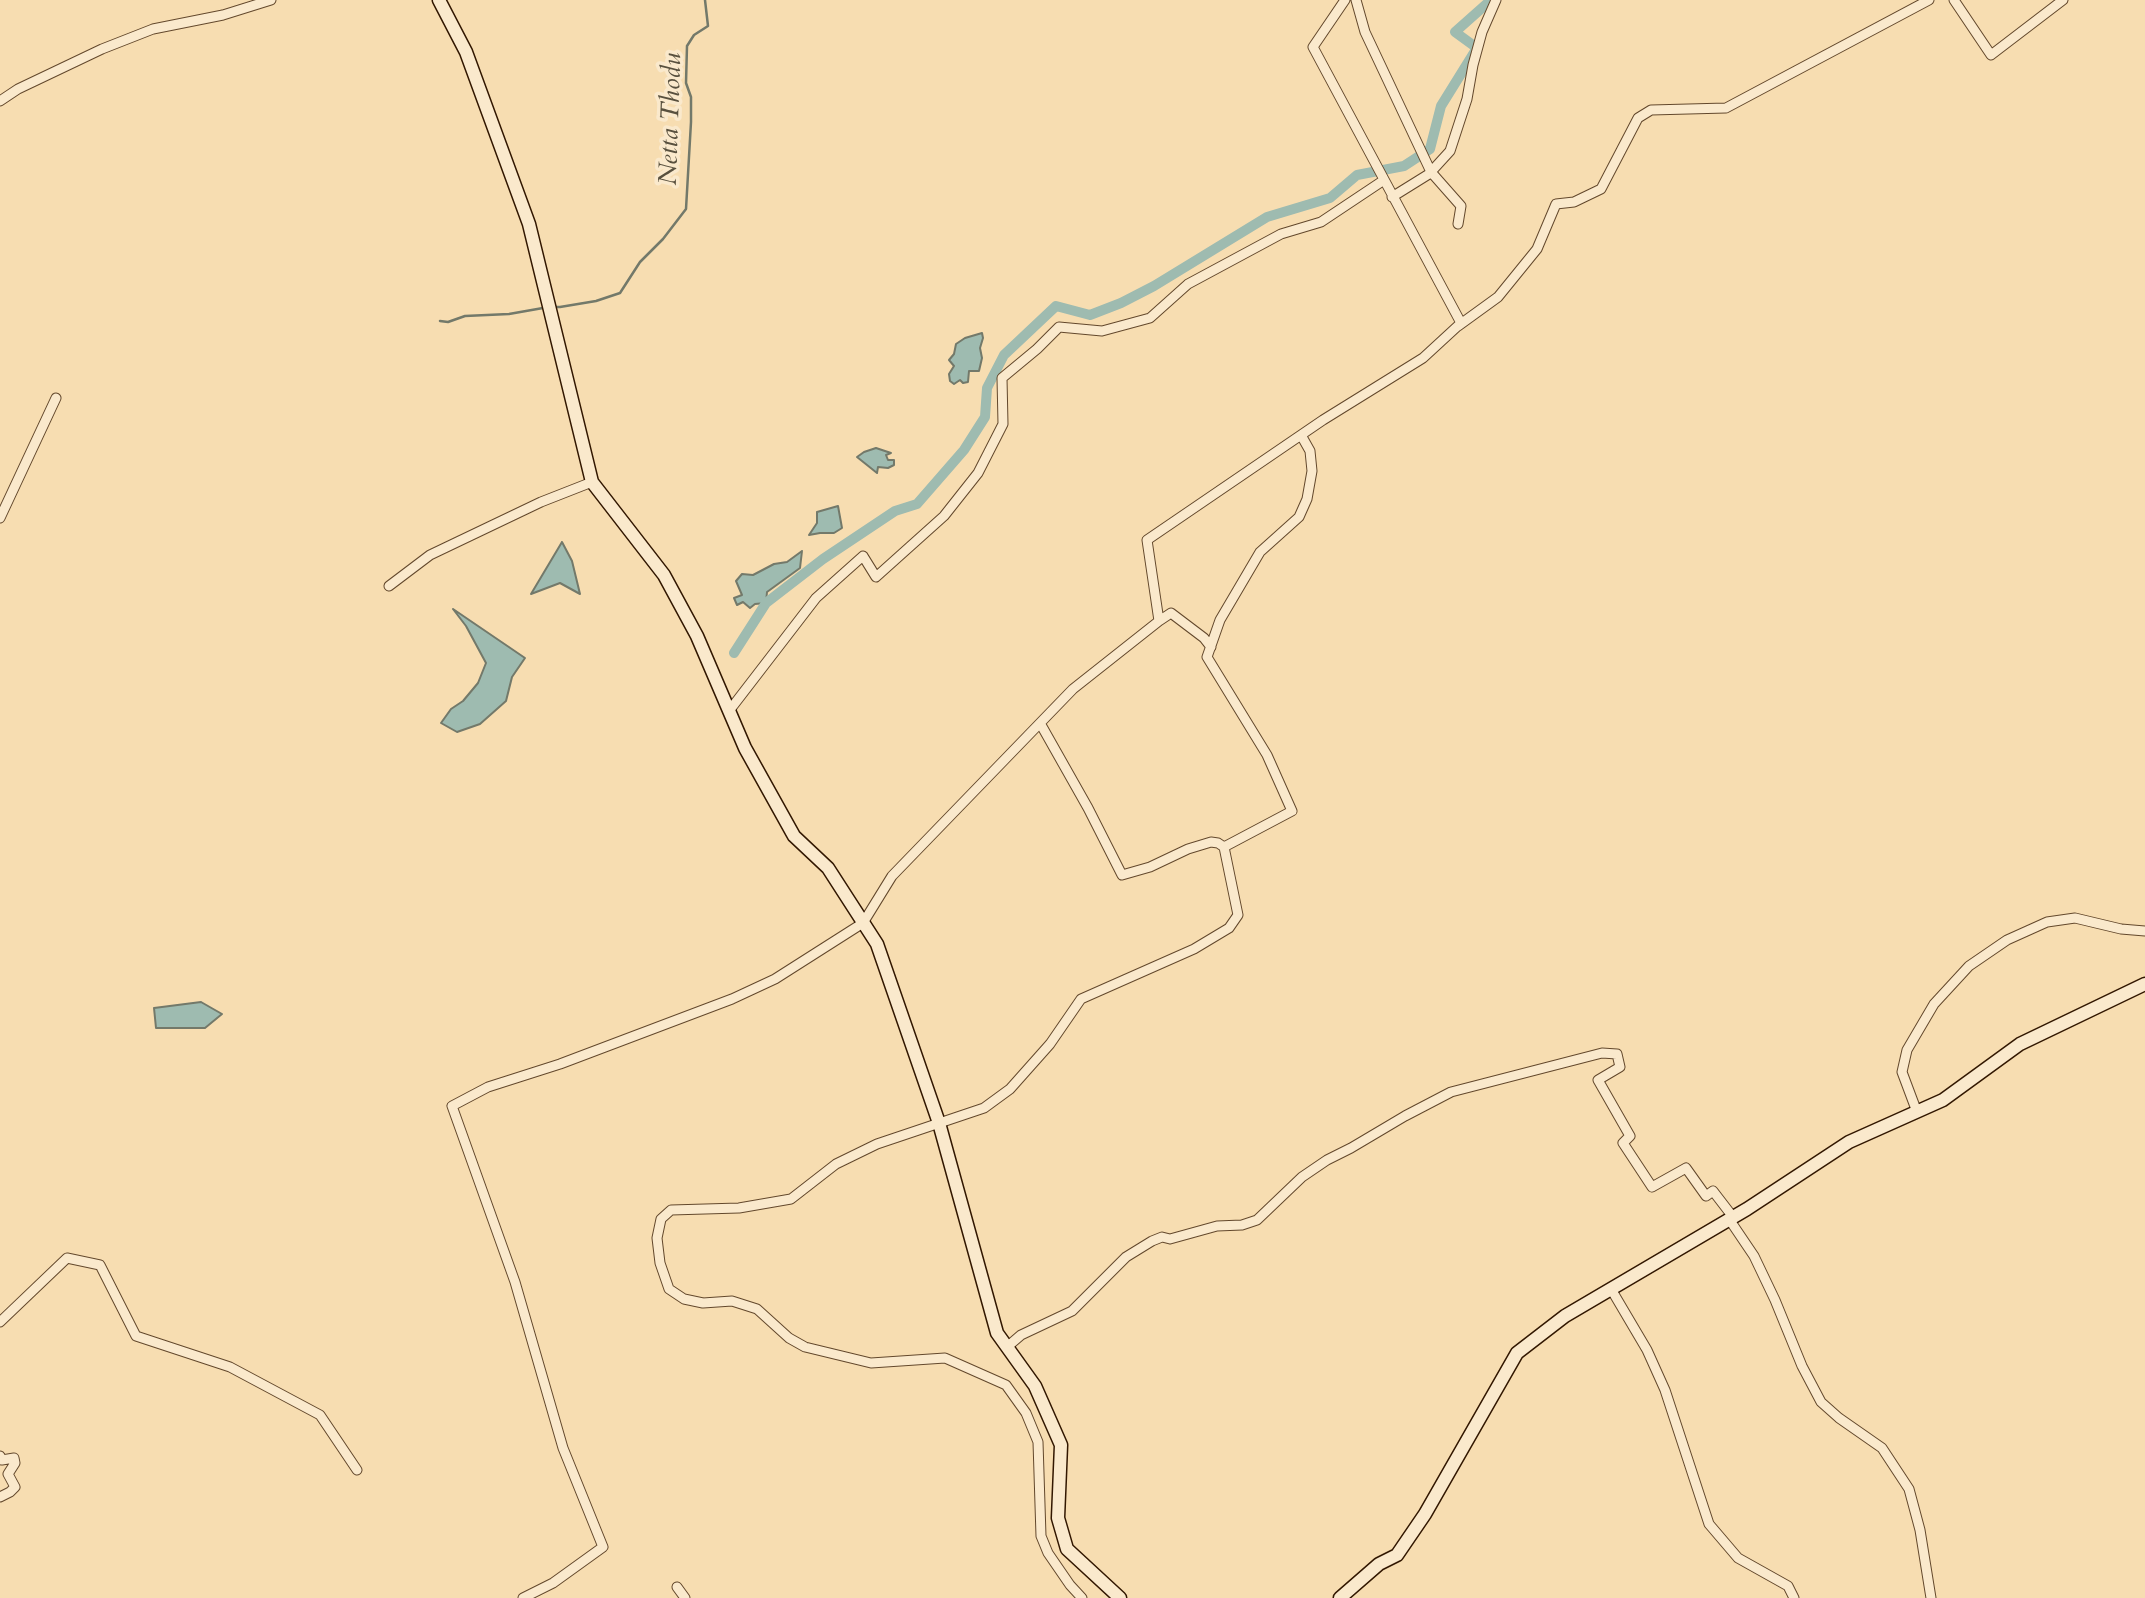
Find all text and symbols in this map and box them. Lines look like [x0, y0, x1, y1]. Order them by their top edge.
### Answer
water label: Netta Thodu [654, 52, 690, 186]

